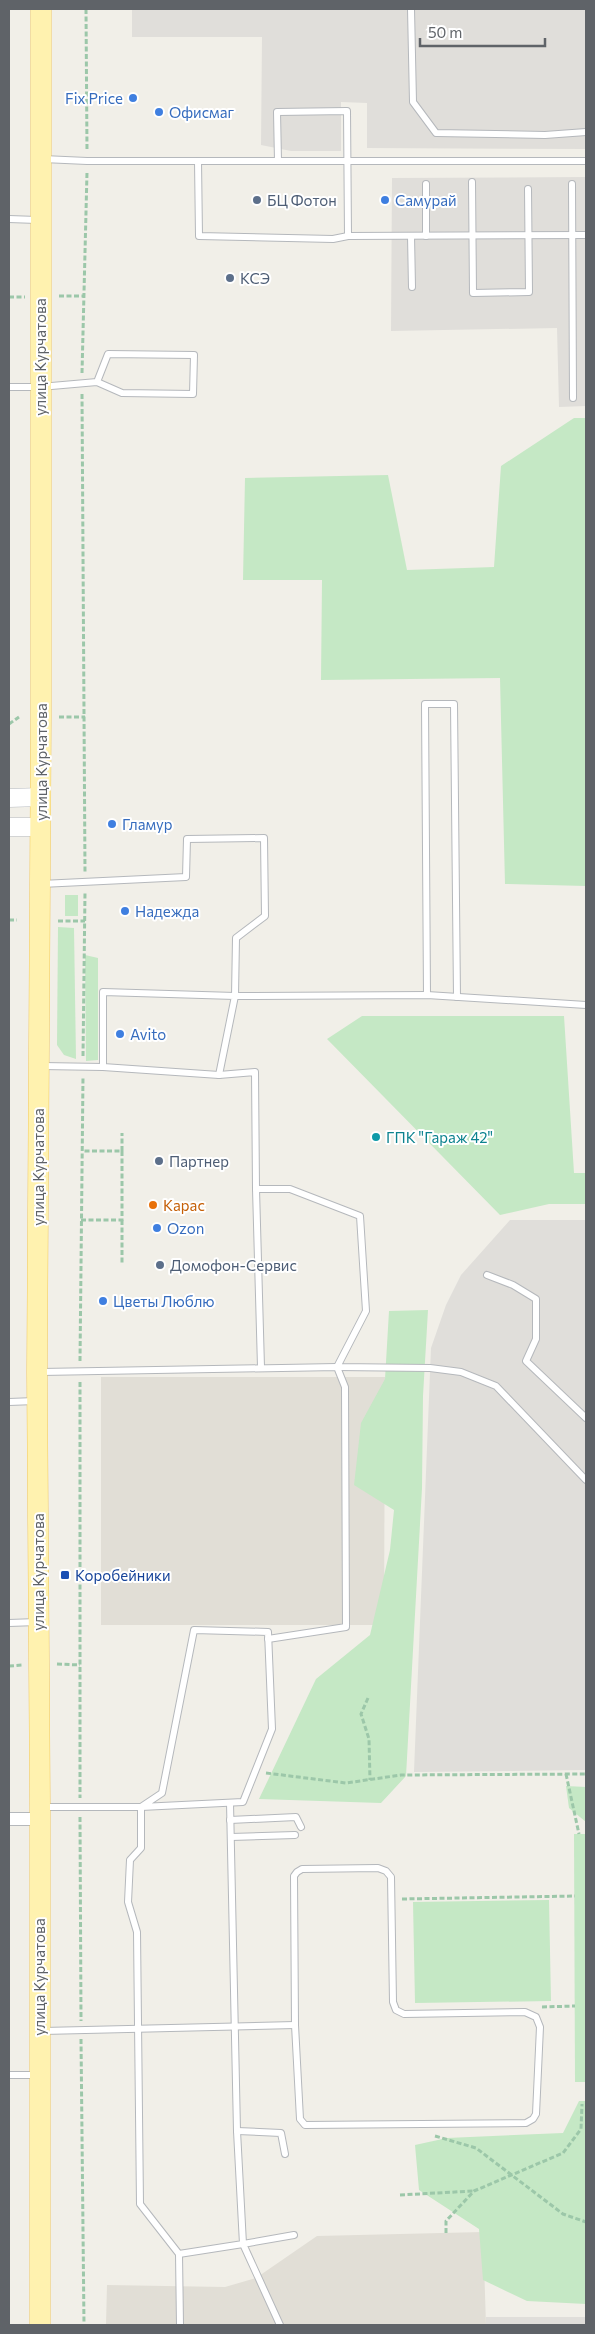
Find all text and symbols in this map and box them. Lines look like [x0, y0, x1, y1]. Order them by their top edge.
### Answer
scale bar [420, 15, 545, 47]
text: 50 m [428, 23, 462, 41]
place label: Fix Price [65, 89, 123, 107]
marker: Fix Price [127, 92, 139, 104]
place label: Офисмаг [169, 103, 235, 121]
marker: Офисмаг [153, 106, 165, 118]
place label: БЦ Фотон [267, 191, 337, 209]
place label: Самурай [395, 191, 457, 209]
marker: БЦ Фотон [251, 194, 263, 206]
marker: Самурай [379, 194, 391, 206]
place label: КСЭ [240, 269, 270, 287]
marker: КСЭ [224, 272, 236, 284]
street label: улица Курчатова [31, 298, 49, 416]
street label: улица Курчатова [32, 703, 50, 821]
place label: Гламур [122, 815, 173, 833]
marker: Гламур [106, 818, 118, 830]
place label: Надежда [135, 902, 199, 920]
marker: Надежда [119, 905, 131, 917]
place label: Avito [130, 1025, 166, 1043]
marker: Avito [114, 1028, 126, 1040]
street label: улица Курчатова [29, 1108, 47, 1226]
place label: ГПК "Гараж 42" [386, 1128, 493, 1146]
marker: ГПК "Гараж 42" [370, 1131, 382, 1143]
place label: Партнер [169, 1152, 229, 1170]
marker: Партнер [153, 1155, 165, 1167]
place label: Карас [163, 1196, 205, 1214]
marker: Карас [147, 1199, 159, 1211]
place label: Ozon [167, 1219, 204, 1237]
marker: Ozon [151, 1222, 163, 1234]
place label: Домофон-Сервис [170, 1256, 297, 1274]
marker: Домофон-Сервис [154, 1259, 166, 1271]
place label: Цветы Люблю [113, 1292, 215, 1310]
marker: Цветы Люблю [97, 1295, 109, 1307]
street label: улица Курчатова [29, 1513, 47, 1631]
place label: Коробейники [75, 1566, 171, 1584]
marker: Коробейники [59, 1569, 71, 1581]
street label: улица Курчатова [30, 1918, 48, 2036]

